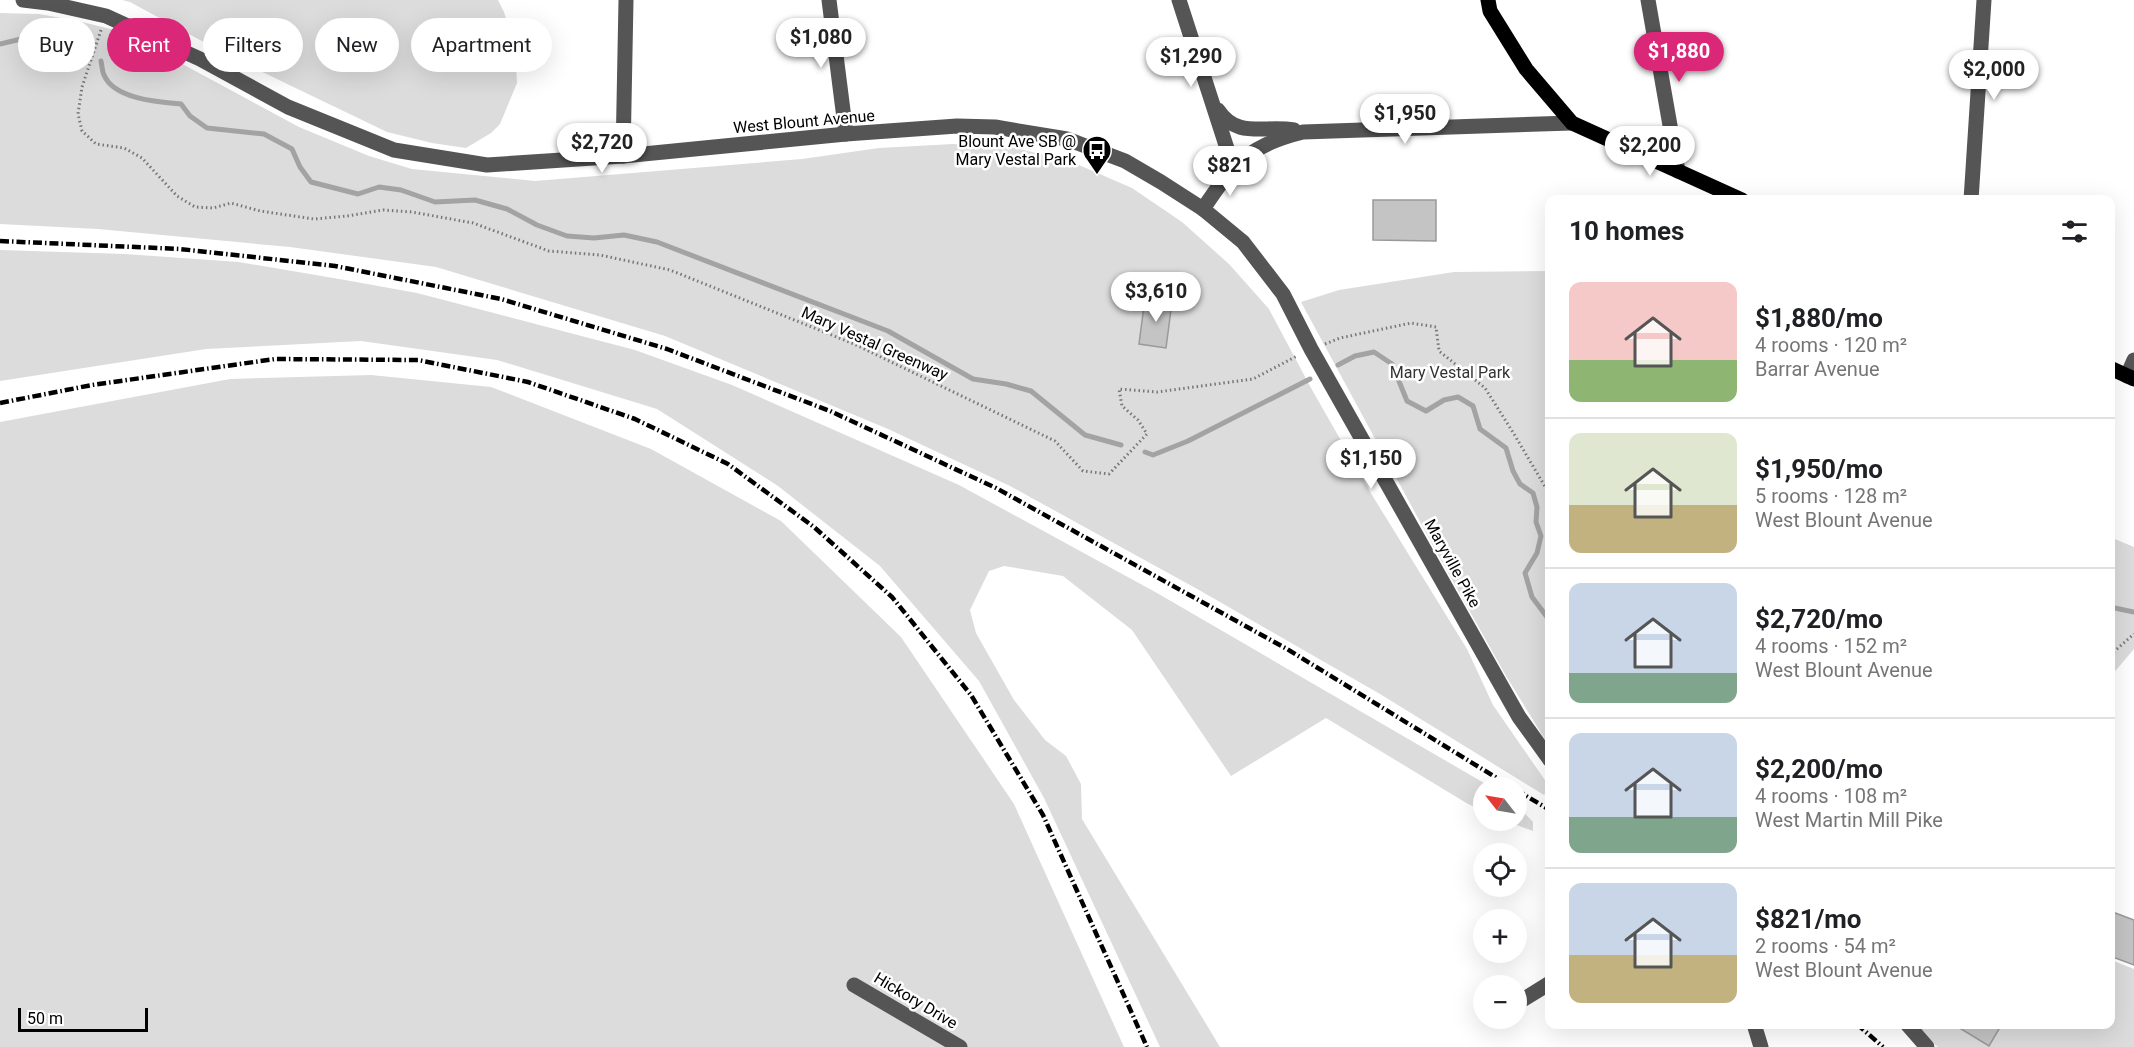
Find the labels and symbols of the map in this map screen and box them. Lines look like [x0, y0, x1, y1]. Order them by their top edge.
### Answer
pin: $1,080 [772, 18, 870, 69]
pin: $1,880 [1630, 32, 1728, 83]
pin: $1,290 [1142, 37, 1240, 88]
pin: $2,000 [1945, 50, 2043, 101]
pin: $1,950 [1356, 94, 1454, 145]
street label: West Blount Avenue [732, 106, 876, 137]
pin: $2,720 [553, 123, 651, 174]
pin: $2,200 [1601, 126, 1699, 177]
place label: Blount Ave SB @ Mary Vestal Park [956, 132, 1077, 169]
bus stop icon: Blount Ave SB @ Mary Vestal Park [1081, 134, 1113, 176]
pin: $821 [1194, 146, 1266, 197]
pin: $3,610 [1107, 272, 1205, 323]
street label: Mary Vestal Greenway [799, 303, 951, 385]
park label: Mary Vestal Park [1390, 363, 1511, 382]
pin: $1,150 [1322, 439, 1420, 490]
street label: Maryville Pike [1420, 516, 1485, 611]
north arrow [1473, 777, 1527, 831]
street label: Hickory Drive [871, 968, 961, 1033]
scale bar [18, 1005, 148, 1032]

